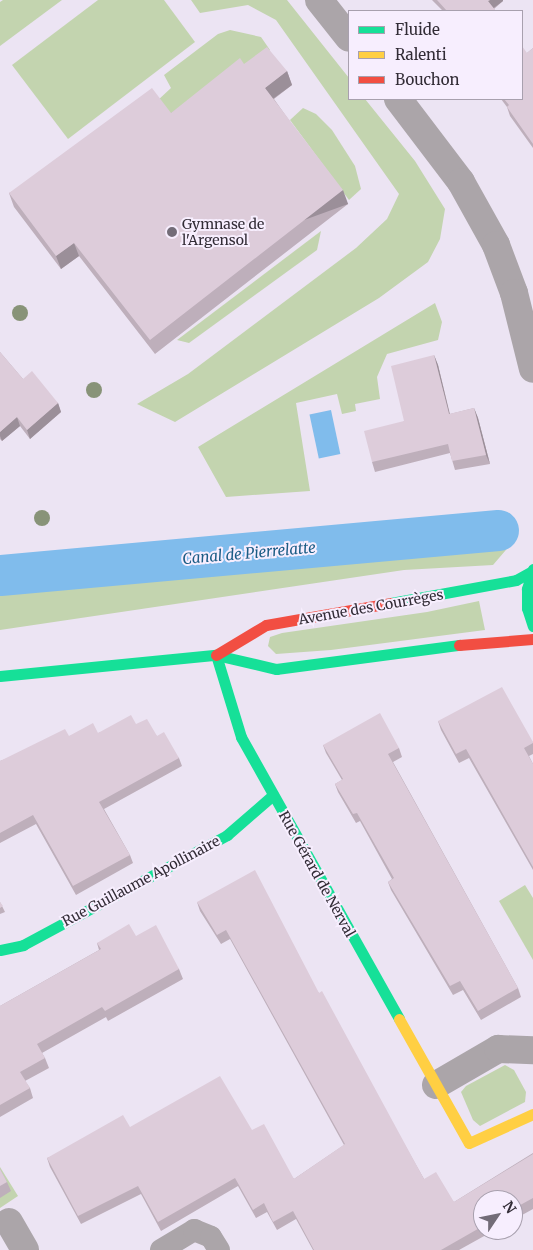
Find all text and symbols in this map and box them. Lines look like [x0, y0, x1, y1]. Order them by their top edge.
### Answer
legend [348, 10, 523, 100]
text: Fluide [395, 20, 440, 39]
text: Ralenti [395, 45, 447, 64]
text: Bouchon [395, 70, 459, 89]
place label: Gymnase de l'Argensol [182, 216, 264, 248]
marker: Gymnase de l'Argensol [166, 226, 178, 238]
water label: Canal de Pierrelatte [181, 538, 317, 568]
street label: Avenue des Courrèges [297, 586, 445, 628]
street label: Rue Gérard de Nerval [275, 808, 359, 940]
street label: Rue Guillaume Apollinaire [59, 832, 223, 930]
north arrow [473, 1190, 523, 1240]
text: N [499, 1198, 520, 1217]

